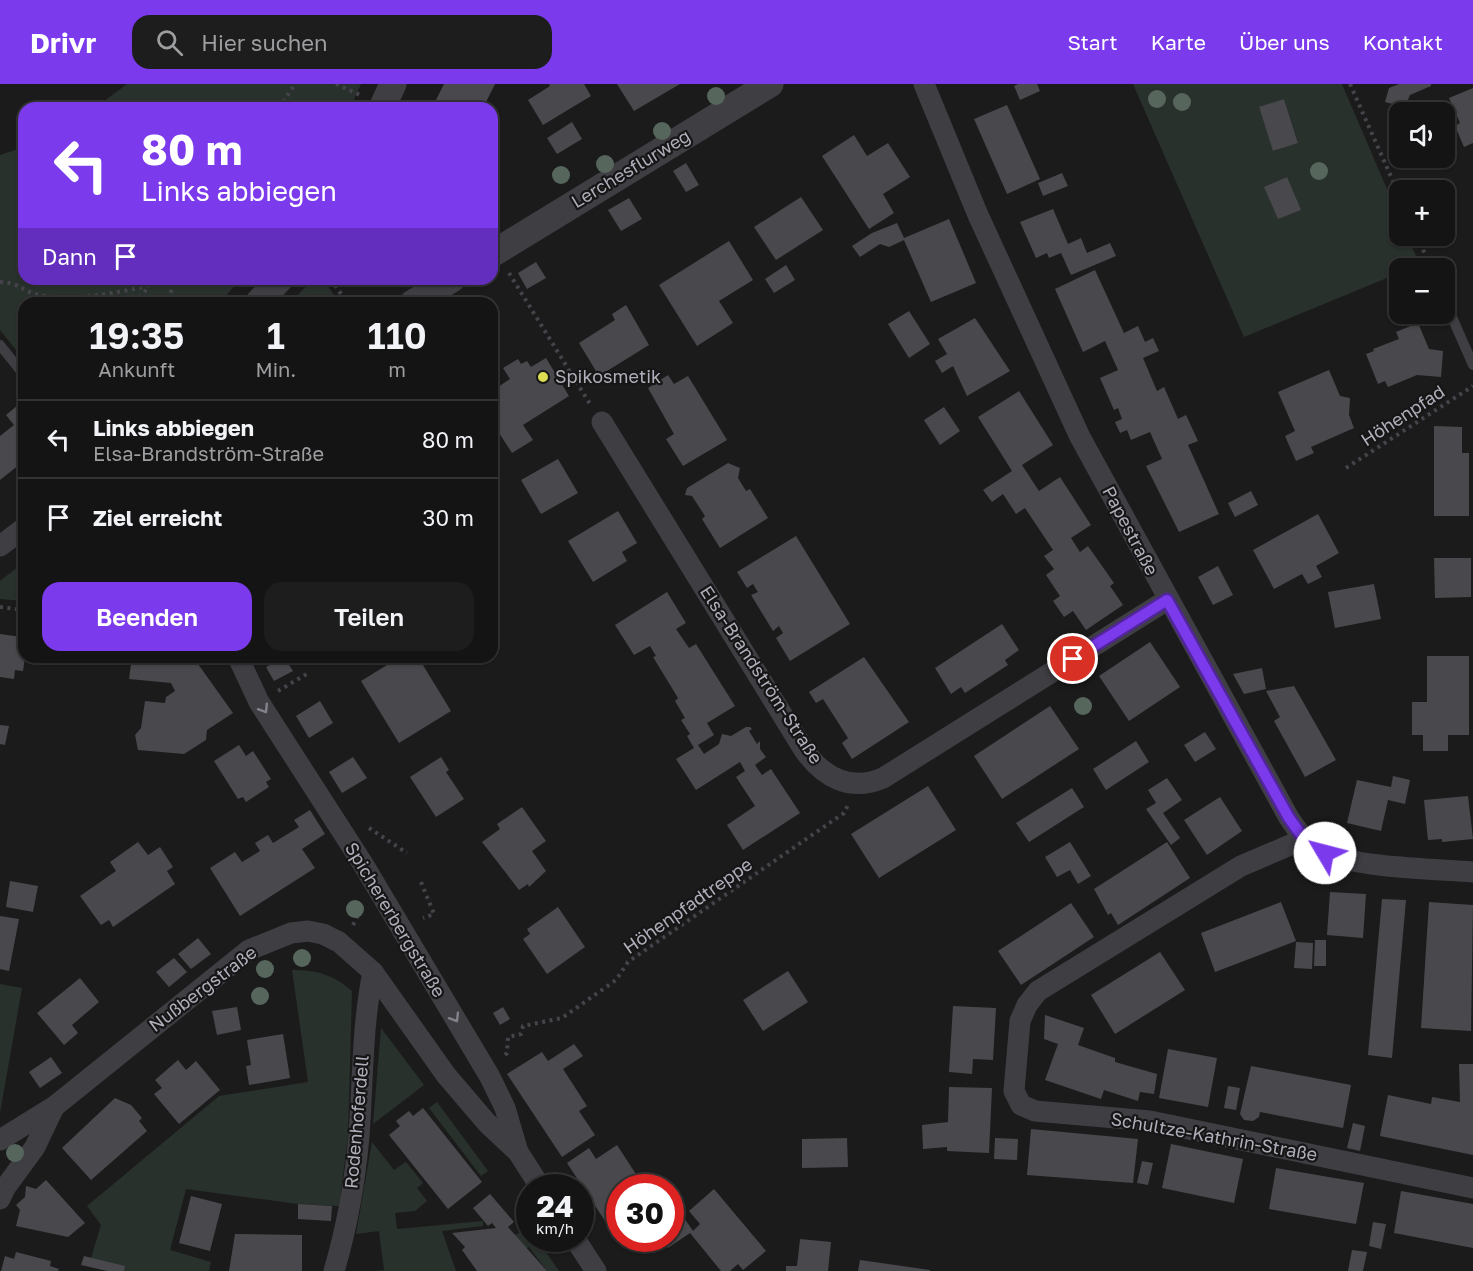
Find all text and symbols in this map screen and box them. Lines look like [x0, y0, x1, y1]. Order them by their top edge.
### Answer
search box [132, 15, 552, 69]
text: Drivr [30, 26, 96, 59]
icon: search [153, 26, 186, 59]
text: Hier suchen [201, 29, 328, 56]
text: Start [1067, 29, 1118, 55]
text: Karte [1151, 29, 1206, 55]
text: Über uns [1239, 29, 1330, 55]
text: Kontakt [1363, 29, 1443, 55]
map controls [1389, 102, 1455, 324]
button: sound [1389, 102, 1455, 168]
text: 80 m [141, 124, 242, 174]
street label: Lerchesflurweg [567, 124, 694, 212]
icon: left [42, 126, 120, 204]
text: Links abbiegen [141, 175, 337, 207]
button: + [1389, 180, 1455, 246]
icon: arrive [109, 240, 142, 273]
text: Dann [42, 243, 97, 270]
button: − [1389, 258, 1455, 324]
text: 19:35 [89, 314, 184, 357]
text: 1 [267, 314, 285, 357]
text: 110 [368, 314, 427, 357]
text: Ankunft [98, 357, 175, 381]
text: Min. [255, 357, 296, 381]
text: m [388, 357, 406, 381]
place label: Spikosmetik [555, 365, 661, 387]
marker: Spikosmetik [536, 370, 550, 384]
street label: Höhenpfad [1356, 380, 1448, 450]
text: Links abbiegen [93, 414, 254, 441]
icon: left [42, 423, 75, 456]
text: 80 m [422, 426, 474, 453]
text: Elsa-Brandström-Straße [93, 441, 324, 465]
street label: Papestraße [1098, 482, 1164, 579]
icon: arrive [42, 501, 75, 534]
text: Ziel erreicht [93, 504, 222, 531]
text: 30 m [423, 504, 474, 531]
street label: Elsa-Brandström-Straße [696, 581, 828, 768]
button: Beenden [42, 582, 252, 651]
button: Teilen [264, 582, 474, 651]
pin [1047, 633, 1098, 684]
icon: arrive [1056, 642, 1089, 675]
one-way arrow [256, 703, 268, 713]
position arrow [1293, 821, 1357, 885]
street label: Spichererbergstraße [341, 838, 451, 1001]
street label: Höhenpfadtreppe [619, 852, 756, 958]
street label: Nußbergstraße [144, 941, 261, 1036]
one-way arrow [447, 1012, 459, 1022]
street label: Rodenhoferdell [339, 1054, 373, 1190]
street label: Schultze-Kathrin-Straße [1109, 1107, 1319, 1165]
speed limit sign: 30 [606, 1174, 684, 1252]
text: 24 [536, 1188, 574, 1224]
text: km/h [536, 1219, 574, 1237]

